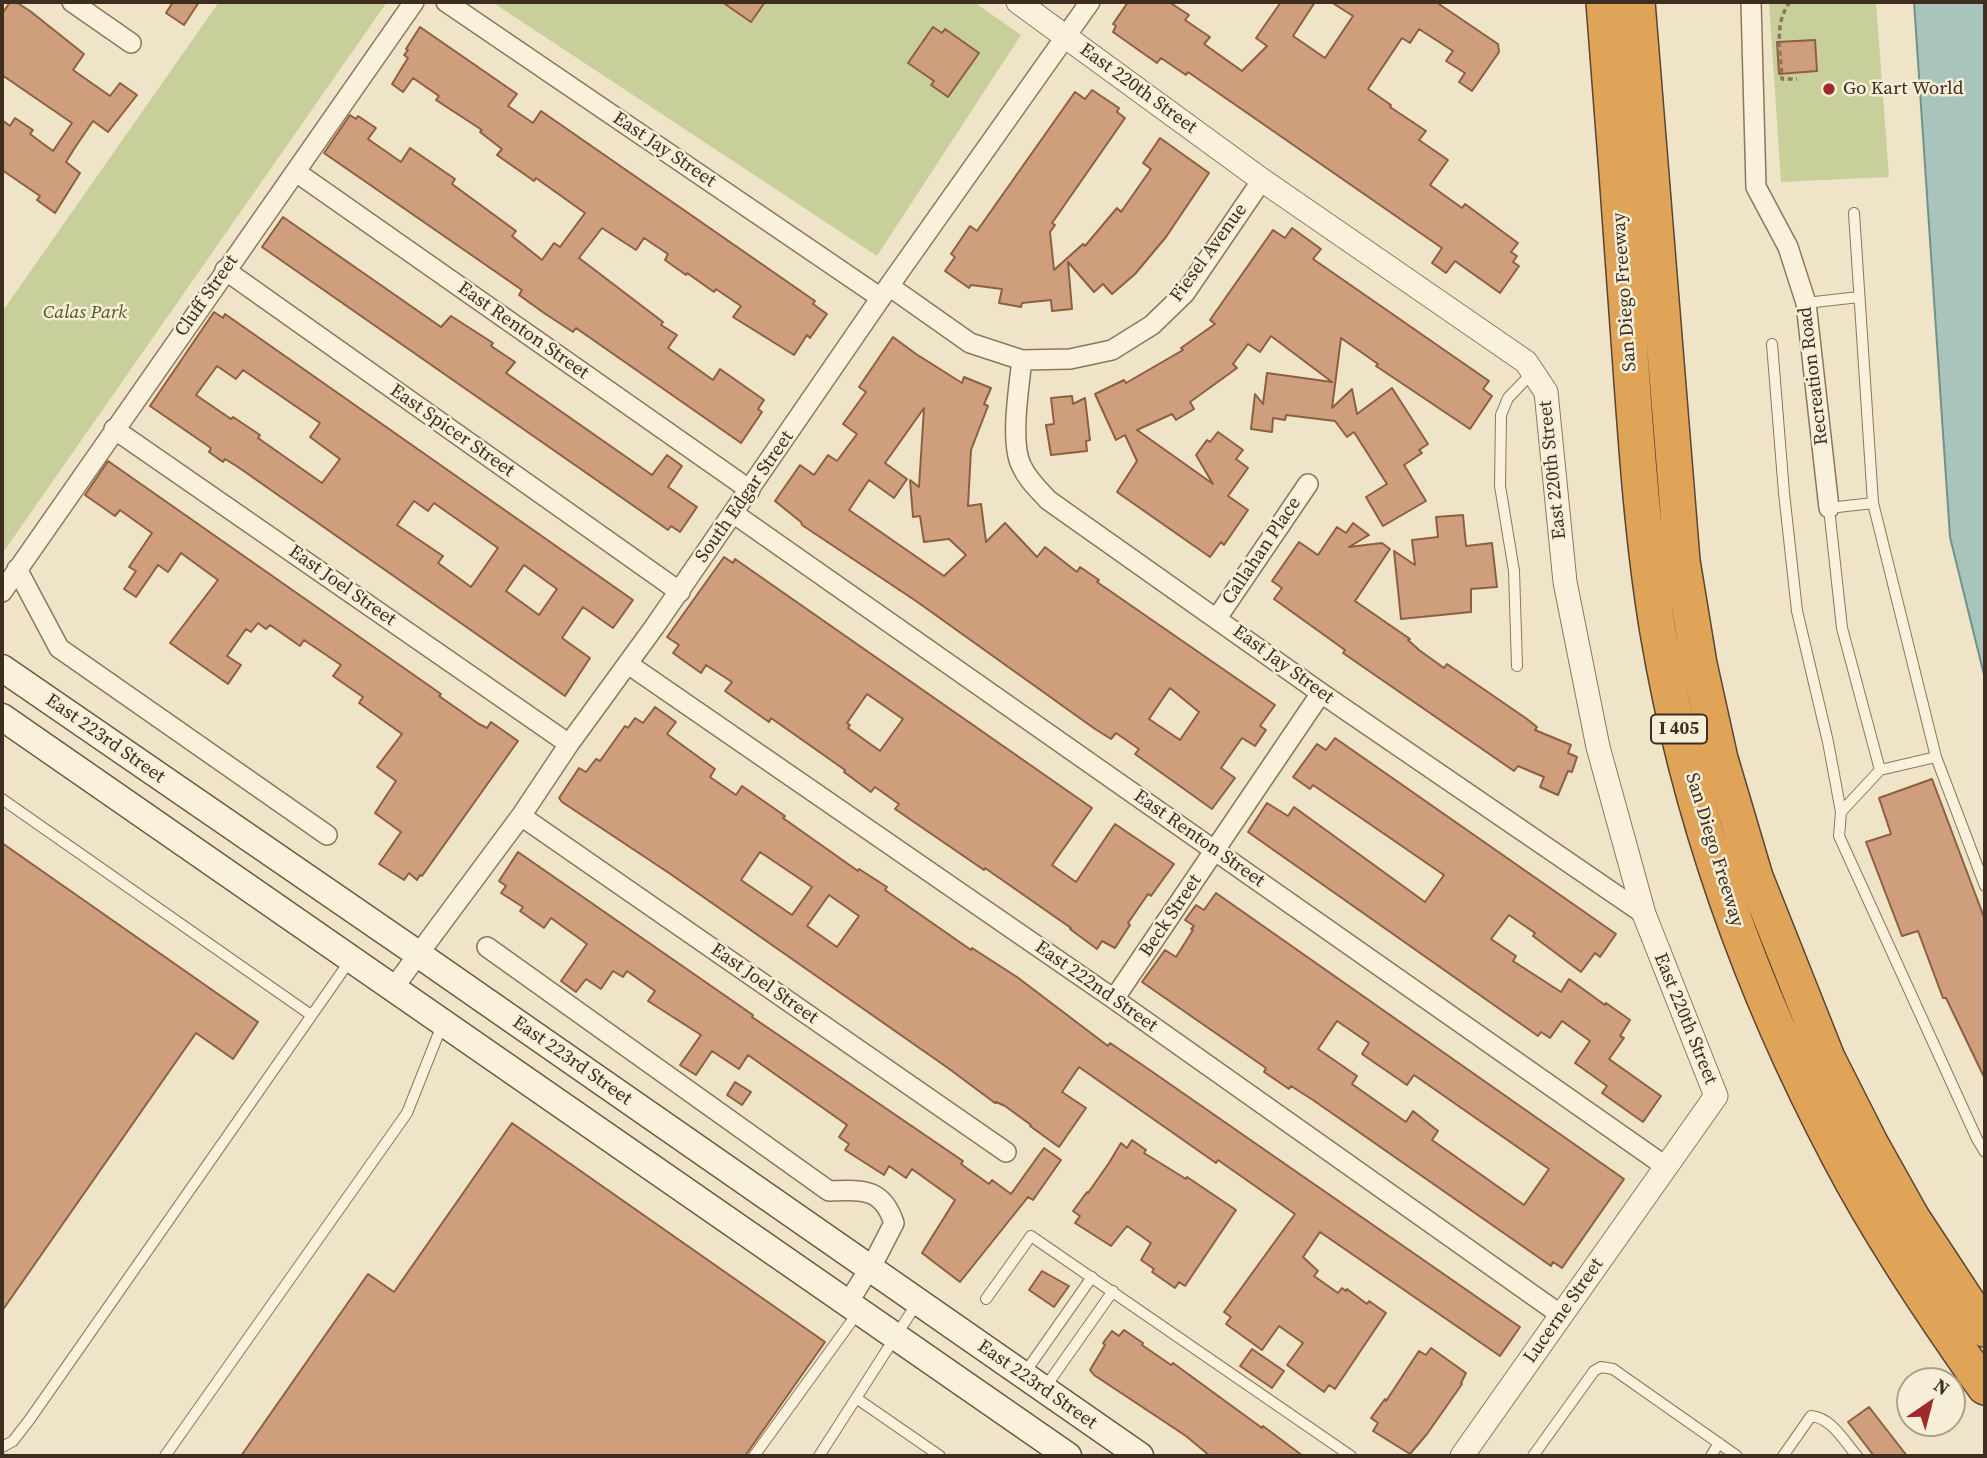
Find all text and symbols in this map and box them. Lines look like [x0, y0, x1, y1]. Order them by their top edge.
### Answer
street label: East 220th Street [1075, 39, 1201, 139]
place label: Go Kart World [1843, 78, 1963, 100]
marker: Go Kart World [1821, 81, 1837, 97]
street label: East Jay Street [608, 107, 720, 193]
street label: Fiesel Avenue [1166, 199, 1252, 307]
street label: San Diego Freeway [1608, 212, 1642, 372]
street label: Cluff Street [171, 251, 243, 341]
street label: East Renton Street [453, 277, 593, 385]
park label: Calas Park [43, 302, 127, 324]
street label: Recreation Road [1794, 305, 1834, 447]
street label: East Spicer Street [385, 380, 519, 482]
street label: East 220th Street [1534, 399, 1572, 541]
street label: South Edgar Street [691, 427, 799, 567]
street label: Callahan Place [1218, 493, 1306, 609]
street label: East Joel Street [284, 541, 400, 631]
street label: East Jay Street [1228, 621, 1338, 709]
street label: East 223rd Street [41, 689, 169, 789]
road number: I 405 [1651, 714, 1707, 744]
street label: San Diego Freeway [1680, 770, 1748, 930]
street label: East Renton Street [1129, 785, 1269, 893]
street label: Beck Street [1135, 870, 1207, 962]
street label: East 222nd Street [1030, 936, 1162, 1038]
street label: East Joel Street [706, 939, 822, 1029]
street label: East 220th Street [1648, 950, 1722, 1088]
street label: East 223rd Street [508, 1011, 636, 1111]
street label: Lucerne Street [1519, 1254, 1609, 1368]
street label: East 223rd Street [973, 1335, 1101, 1435]
north arrow [1896, 1367, 1966, 1437]
text: N [1929, 1372, 1955, 1401]

